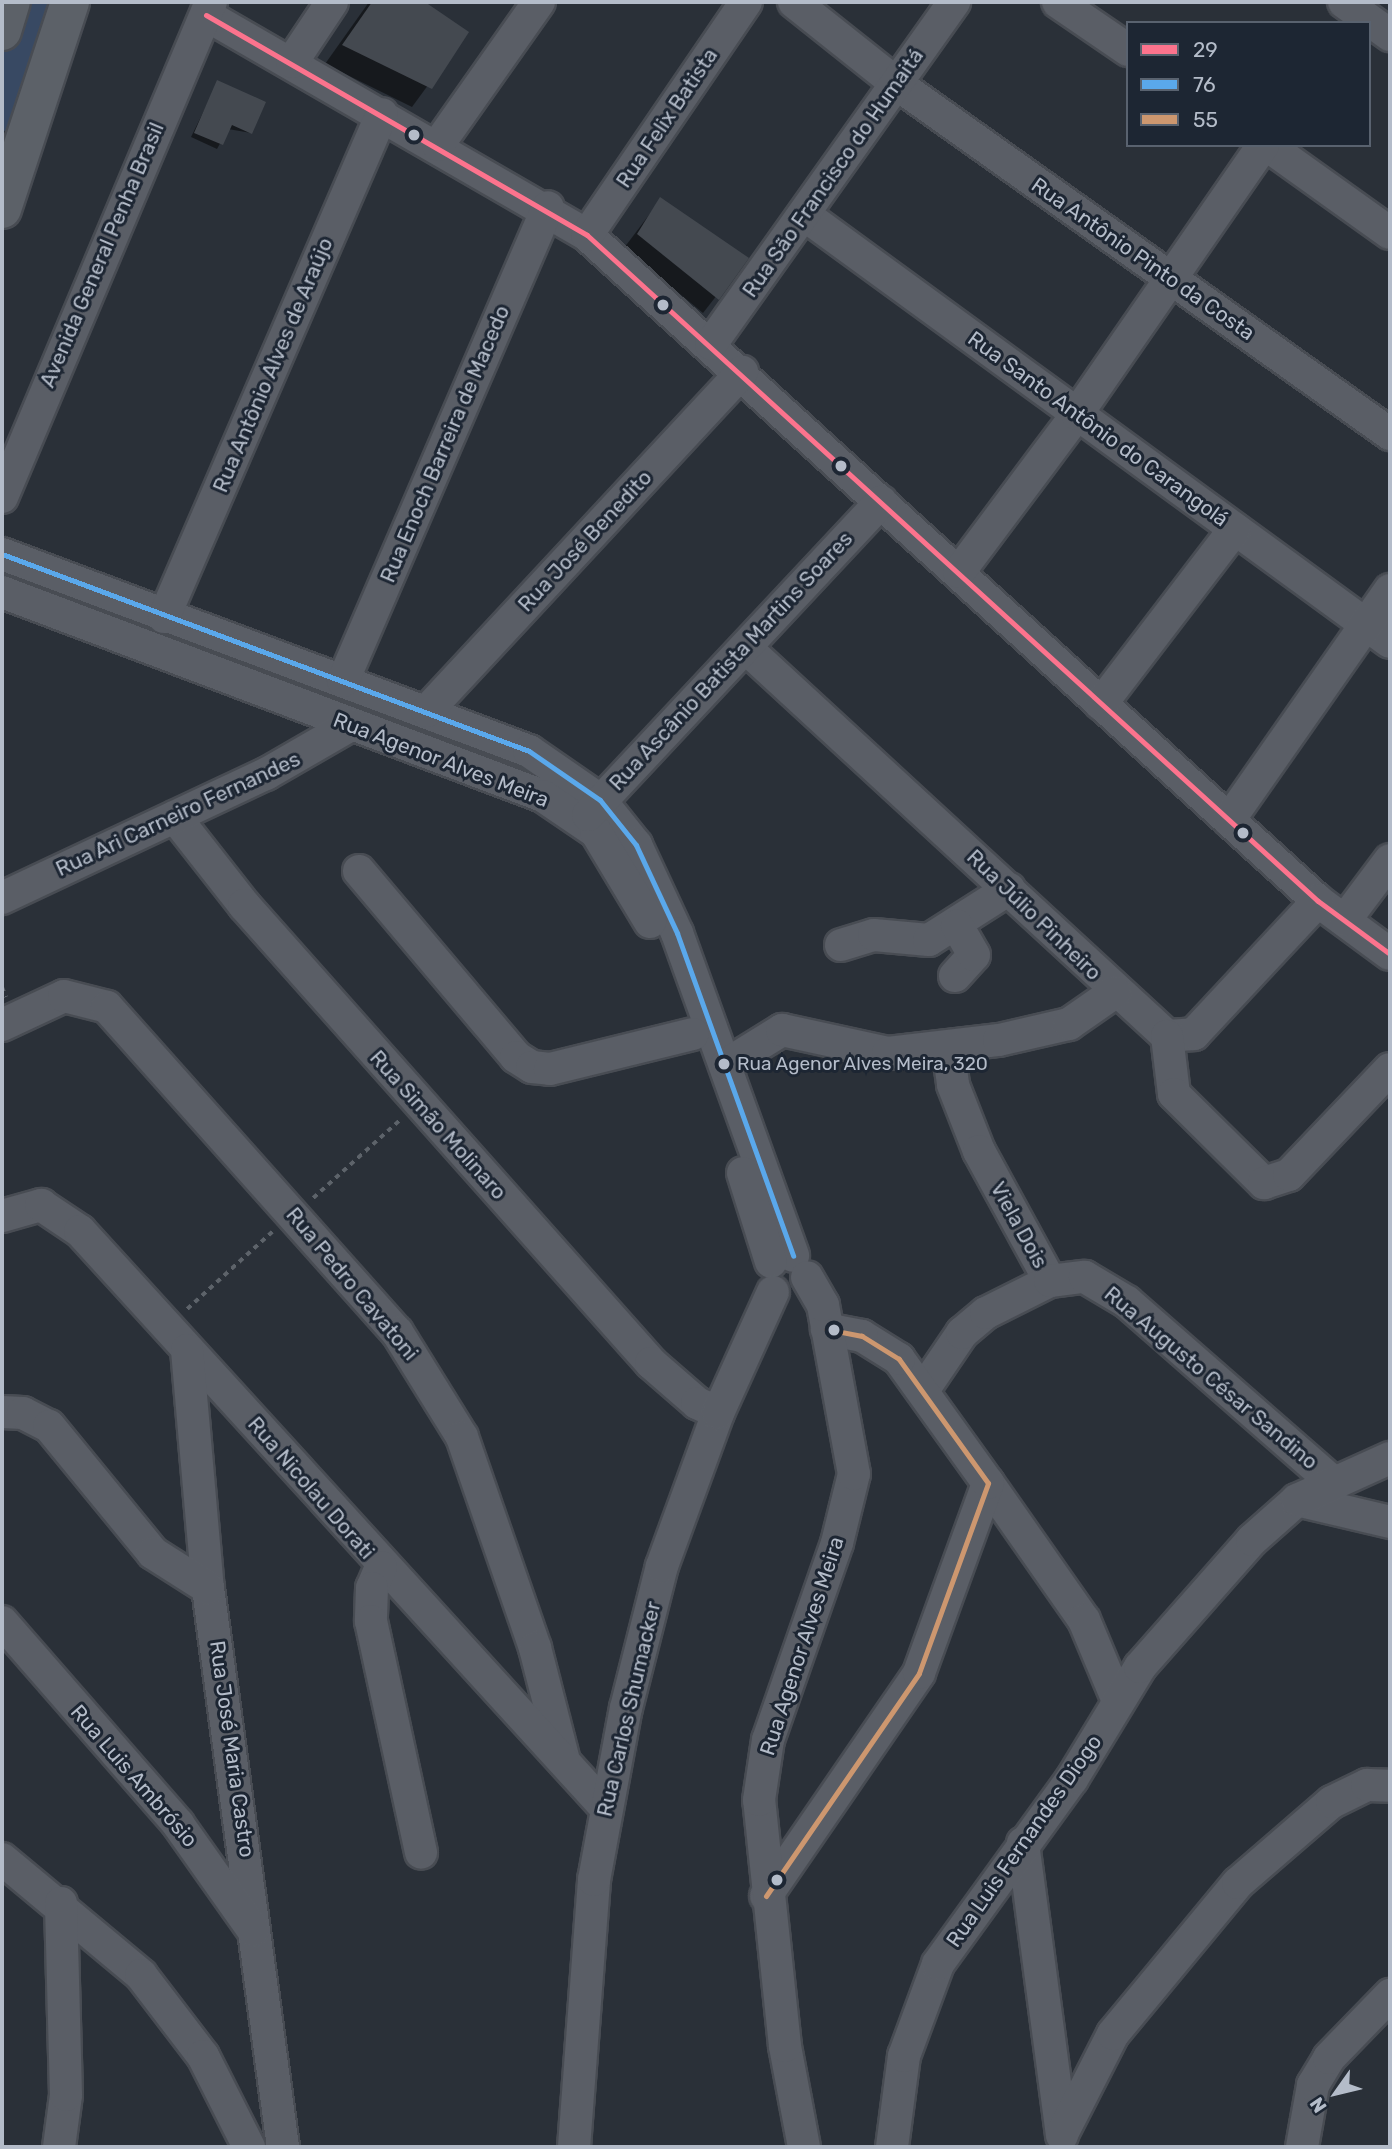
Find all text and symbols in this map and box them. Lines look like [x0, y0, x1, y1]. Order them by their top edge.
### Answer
legend [1126, 21, 1371, 147]
text: 29 [1193, 37, 1218, 62]
street label: Rua Felix Batista [611, 43, 723, 193]
street label: Rua São Francisco do Humaitá [737, 44, 929, 302]
text: 76 [1193, 72, 1216, 97]
text: 55 [1193, 107, 1218, 132]
street label: Avenida General Penha Brasil [35, 119, 169, 391]
unlabelled marker [407, 128, 421, 142]
street label: Rua Antônio Pinto da Costa [1026, 172, 1260, 346]
street label: Rua Antônio Alves de Araújo [207, 233, 339, 497]
unlabelled marker [656, 298, 670, 312]
street label: Rua Enoch Barreira de Macedo [375, 302, 515, 586]
street label: Rua Santo Antônio do Carangolá [963, 326, 1233, 532]
unlabelled marker [834, 459, 848, 473]
street label: Rua José Benedito [513, 465, 657, 617]
street label: Rua Ascânio Batista Martins Soares [604, 526, 858, 796]
street label: Rua Agenor Alves Meira [329, 707, 553, 813]
street label: Rua Ari Carneiro Fernandes [52, 746, 304, 882]
unlabelled marker [1236, 826, 1250, 840]
street label: Rua Júlio Pinheiro [962, 844, 1106, 986]
street label: Rua Simão Molinaro [364, 1045, 512, 1205]
place label: Rua Agenor Alves Meira, 320 [737, 1053, 989, 1075]
marker: Rua Agenor Alves Meira, 320 [717, 1057, 731, 1071]
street label: Viela Dois [985, 1177, 1053, 1273]
street label: Rua Pedro Cavatoni [281, 1202, 423, 1366]
street label: Rua Augusto César Sandino [1099, 1281, 1323, 1475]
unlabelled marker [827, 1323, 841, 1337]
street label: Rua Nicolau Dorati [242, 1412, 380, 1564]
street label: Rua Agenor Alves Meira [754, 1533, 850, 1759]
street label: Rua Carlos Shumacker [592, 1599, 666, 1819]
street label: Rua José Maria Castro [204, 1639, 260, 1859]
street label: Rua Luis Ambrósio [65, 1699, 203, 1853]
street label: Rua Luis Fernandes Diogo [941, 1730, 1107, 1952]
unlabelled marker [770, 1873, 784, 1887]
north arrow [1301, 2058, 1371, 2128]
text: N [1305, 2093, 1332, 2117]

